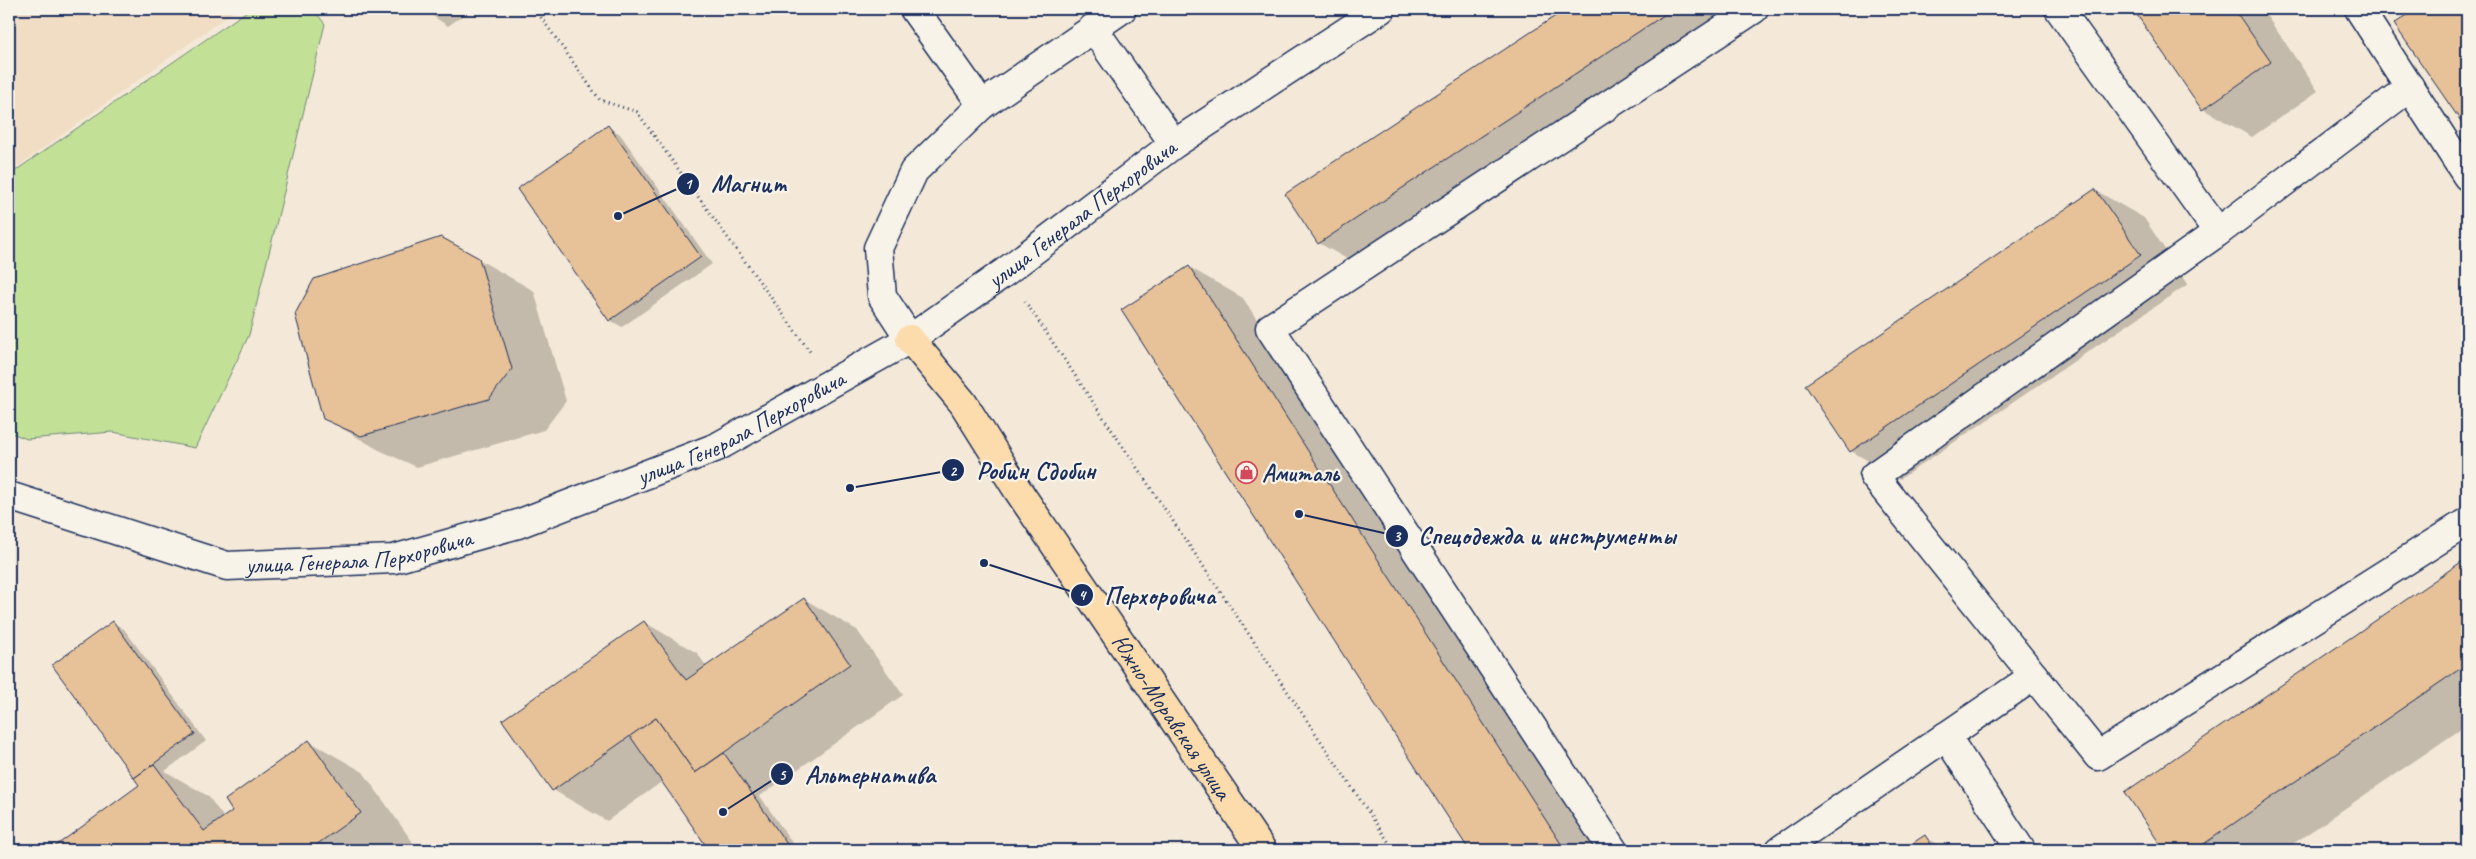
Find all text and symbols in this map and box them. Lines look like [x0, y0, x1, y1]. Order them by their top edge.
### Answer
street label: улица Генерала Перхоровича [980, 132, 1184, 296]
callout: Магнит [676, 164, 796, 204]
text: Магнит [711, 168, 788, 200]
text: 1 [685, 175, 694, 194]
street label: улица Генерала Перхоровича [631, 362, 852, 492]
callout: Робин Сдобин [941, 450, 1106, 490]
text: Робин Сдобин [977, 455, 1097, 487]
place label: Амиталь [1262, 458, 1341, 488]
shop icon: Амиталь [1234, 461, 1258, 485]
text: 2 [950, 462, 958, 481]
callout: Спецодежда и инструменты [1385, 516, 1684, 556]
text: Спецодежда и инструменты [1419, 520, 1678, 552]
street label: улица Генерала Перхоровича [243, 522, 477, 580]
text: 3 [1394, 527, 1402, 546]
callout: Перхоровича [1070, 575, 1226, 615]
text: Перхоровича [1105, 580, 1217, 612]
text: 4 [1079, 586, 1088, 605]
street label: Южно-Моравская улица [1105, 628, 1239, 807]
callout: Альтернатива [770, 754, 945, 794]
text: Альтернатива [805, 759, 937, 791]
text: 5 [779, 766, 787, 785]

